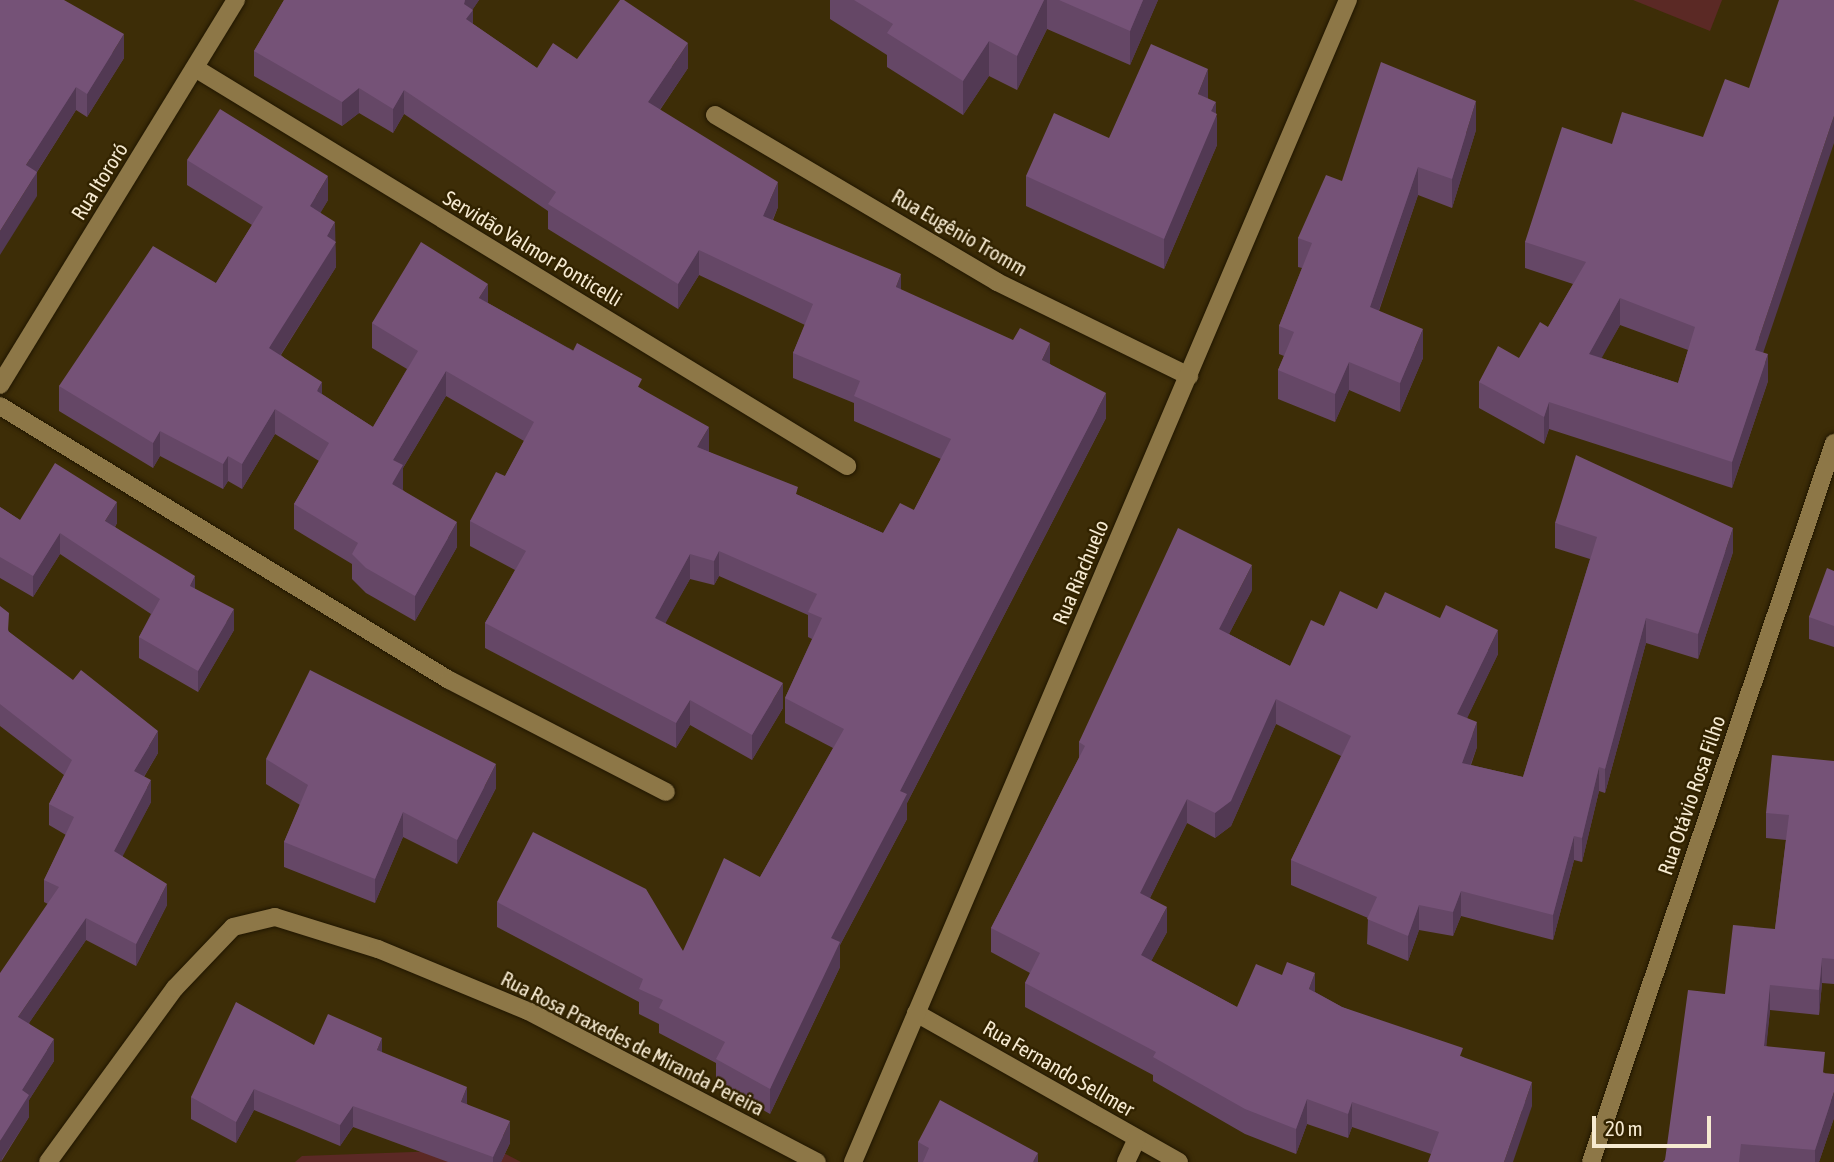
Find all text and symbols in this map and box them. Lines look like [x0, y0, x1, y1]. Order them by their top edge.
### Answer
street label: Rua Itororó [65, 138, 133, 224]
street label: Rua Eugênio Tromm [888, 183, 1032, 281]
street label: Servidão Valmor Ponticelli [439, 185, 627, 311]
street label: Rua Riachuelo [1047, 516, 1113, 628]
street label: Rua Otávio Rosa Filho [1652, 712, 1730, 878]
street label: Rua Rosa Praxedes de Miranda Pereira [497, 965, 769, 1121]
street label: Rua Fernando Sellmer [979, 1015, 1139, 1121]
scale bar [1596, 1102, 1715, 1146]
text: 20 m [1605, 1116, 1643, 1140]

